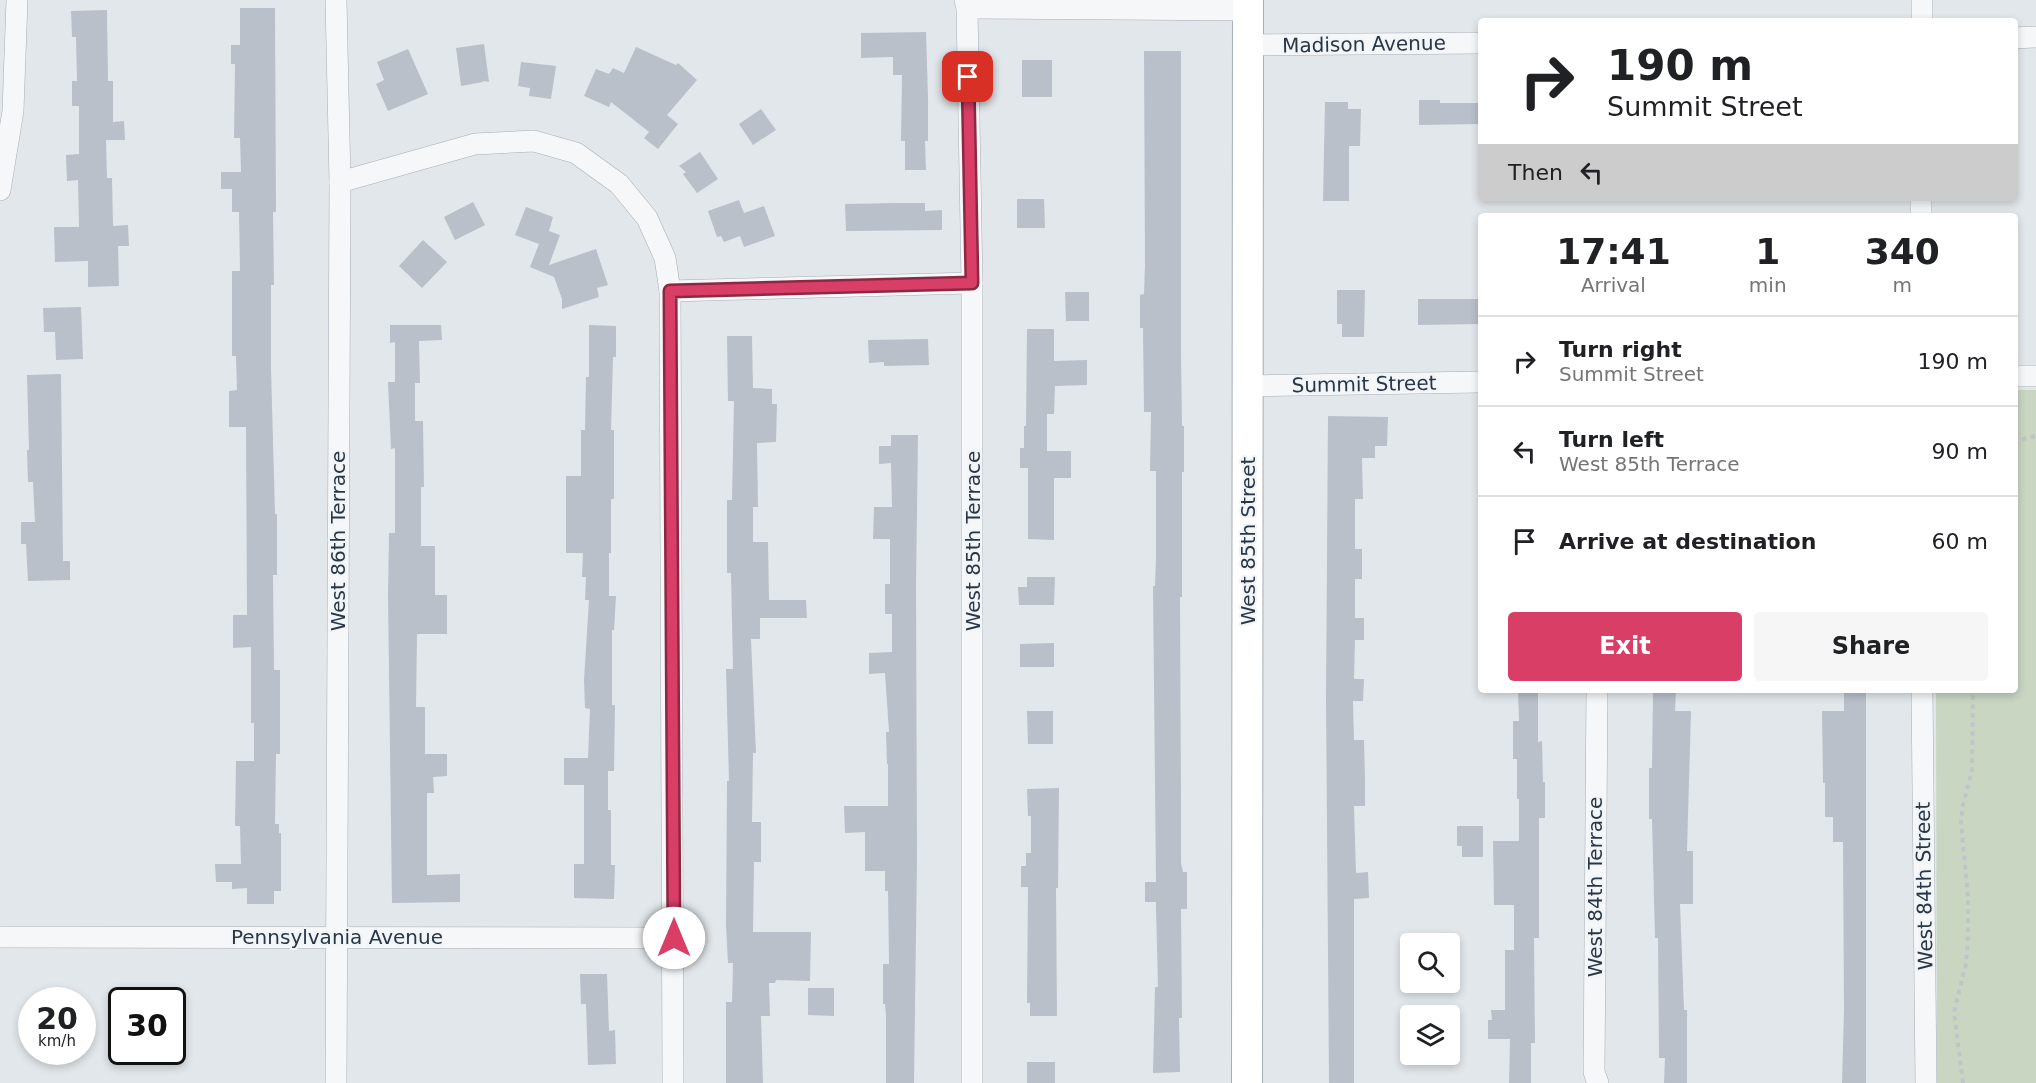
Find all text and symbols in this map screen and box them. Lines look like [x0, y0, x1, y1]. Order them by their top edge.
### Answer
street label: Madison Avenue [1282, 31, 1446, 57]
text: 190 m [1607, 41, 1753, 90]
icon: right [1508, 42, 1586, 120]
pin [942, 51, 993, 102]
icon: arrive [951, 60, 984, 93]
text: Summit Street [1607, 91, 1803, 122]
icon: left [1575, 156, 1608, 189]
text: Then [1508, 160, 1563, 185]
text: 17:41 [1556, 231, 1671, 272]
text: 1 [1755, 231, 1780, 272]
text: 340 [1865, 231, 1940, 272]
text: Arrival [1581, 273, 1646, 297]
text: min [1749, 273, 1787, 297]
text: m [1893, 273, 1912, 297]
text: Turn right [1559, 337, 1682, 362]
icon: right [1508, 345, 1541, 378]
text: 190 m [1918, 349, 1988, 374]
text: Summit Street [1559, 362, 1704, 386]
street label: Summit Street [1291, 371, 1437, 397]
text: Turn left [1559, 427, 1664, 452]
icon: left [1508, 435, 1541, 468]
text: 90 m [1932, 439, 1988, 464]
street label: West 86th Terrace [326, 451, 350, 631]
street label: West 85th Terrace [961, 451, 985, 631]
text: West 85th Terrace [1559, 452, 1740, 476]
street label: West 85th Street [1236, 457, 1260, 625]
icon: arrive [1508, 525, 1541, 558]
text: Arrive at destination [1559, 529, 1816, 554]
text: 60 m [1932, 529, 1988, 554]
button: Exit [1508, 612, 1742, 681]
button: Share [1754, 612, 1988, 681]
street label: West 84th Terrace [1583, 797, 1607, 977]
street label: West 84th Street [1911, 801, 1937, 971]
position arrow [642, 906, 706, 970]
street label: Pennsylvania Avenue [231, 925, 443, 949]
map controls [1400, 933, 1460, 1065]
button: search [1400, 933, 1460, 993]
speed limit sign: 30 [108, 987, 186, 1065]
text: 20 [36, 1001, 78, 1036]
button: layers [1400, 1005, 1460, 1065]
text: km/h [38, 1032, 76, 1050]

